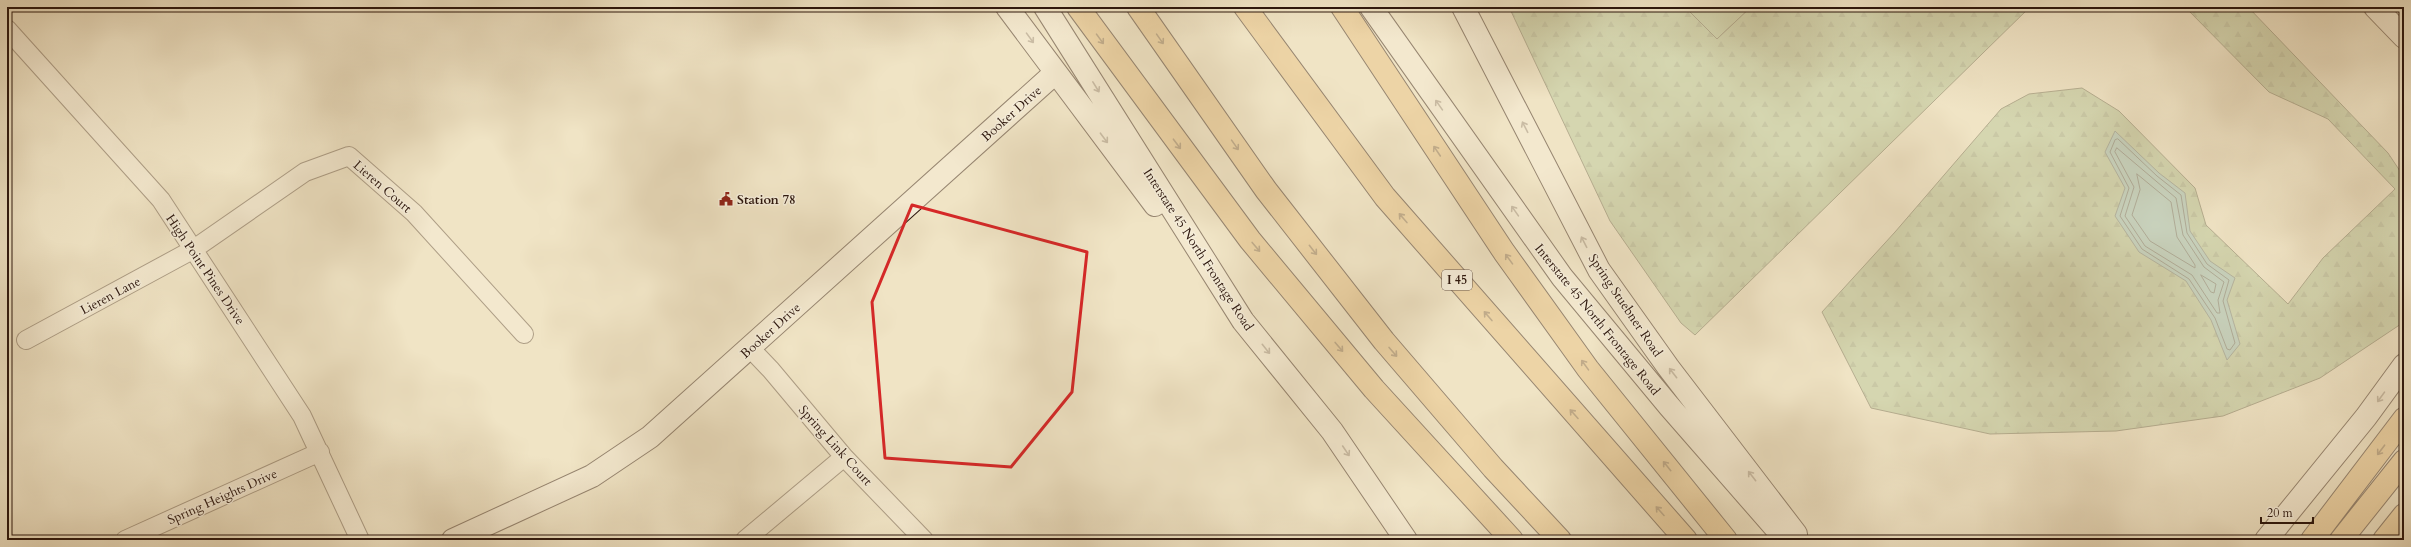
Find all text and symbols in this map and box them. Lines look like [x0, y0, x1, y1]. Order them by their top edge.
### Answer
one-way arrow [1026, 33, 1034, 44]
one-way arrow [1096, 33, 1104, 44]
one-way arrow [1156, 33, 1164, 44]
one-way arrow [1092, 81, 1100, 92]
street label: Booker Drive [978, 82, 1046, 146]
one-way arrow [1435, 100, 1444, 111]
one-way arrow [1520, 121, 1528, 133]
one-way arrow [1100, 132, 1108, 143]
one-way arrow [1173, 138, 1182, 149]
one-way arrow [1231, 140, 1239, 151]
one-way arrow [1432, 146, 1441, 157]
street label: Lieren Court [349, 156, 415, 217]
street label: Interstate 45 North Frontage Road [1139, 165, 1258, 334]
public building icon: Station 78 [718, 191, 734, 207]
place label: Station 78 [737, 191, 796, 209]
one-way arrow [1511, 206, 1519, 217]
street label: High Point Pines Drive [161, 211, 249, 328]
one-way arrow [1398, 213, 1407, 223]
one-way arrow [1580, 236, 1588, 248]
street label: Interstate 45 North Frontage Road [1530, 240, 1664, 399]
one-way arrow [1252, 242, 1261, 253]
one-way arrow [1308, 244, 1317, 255]
street label: Spring Stuebner Road [1584, 250, 1666, 361]
one-way arrow [1505, 254, 1513, 265]
road number: I 45 [1442, 270, 1472, 290]
street label: Lieren Lane [77, 272, 144, 319]
street label: Booker Drive [737, 299, 805, 363]
one-way arrow [1483, 311, 1492, 321]
one-way arrow [1335, 342, 1344, 352]
one-way arrow [1261, 343, 1270, 354]
one-way arrow [1389, 346, 1398, 357]
one-way arrow [1581, 359, 1590, 370]
one-way arrow [1668, 367, 1677, 378]
one-way arrow [2377, 391, 2385, 402]
street label: Spring Link Court [794, 402, 876, 490]
one-way arrow [1570, 409, 1579, 419]
one-way arrow [1342, 445, 1350, 456]
one-way arrow [2377, 445, 2385, 456]
one-way arrow [1662, 461, 1671, 471]
street label: Spring Heights Drive [165, 465, 280, 529]
one-way arrow [1748, 470, 1756, 481]
scale bar [2261, 499, 2313, 525]
text: 20 m [2267, 505, 2294, 521]
one-way arrow [1656, 506, 1665, 516]

